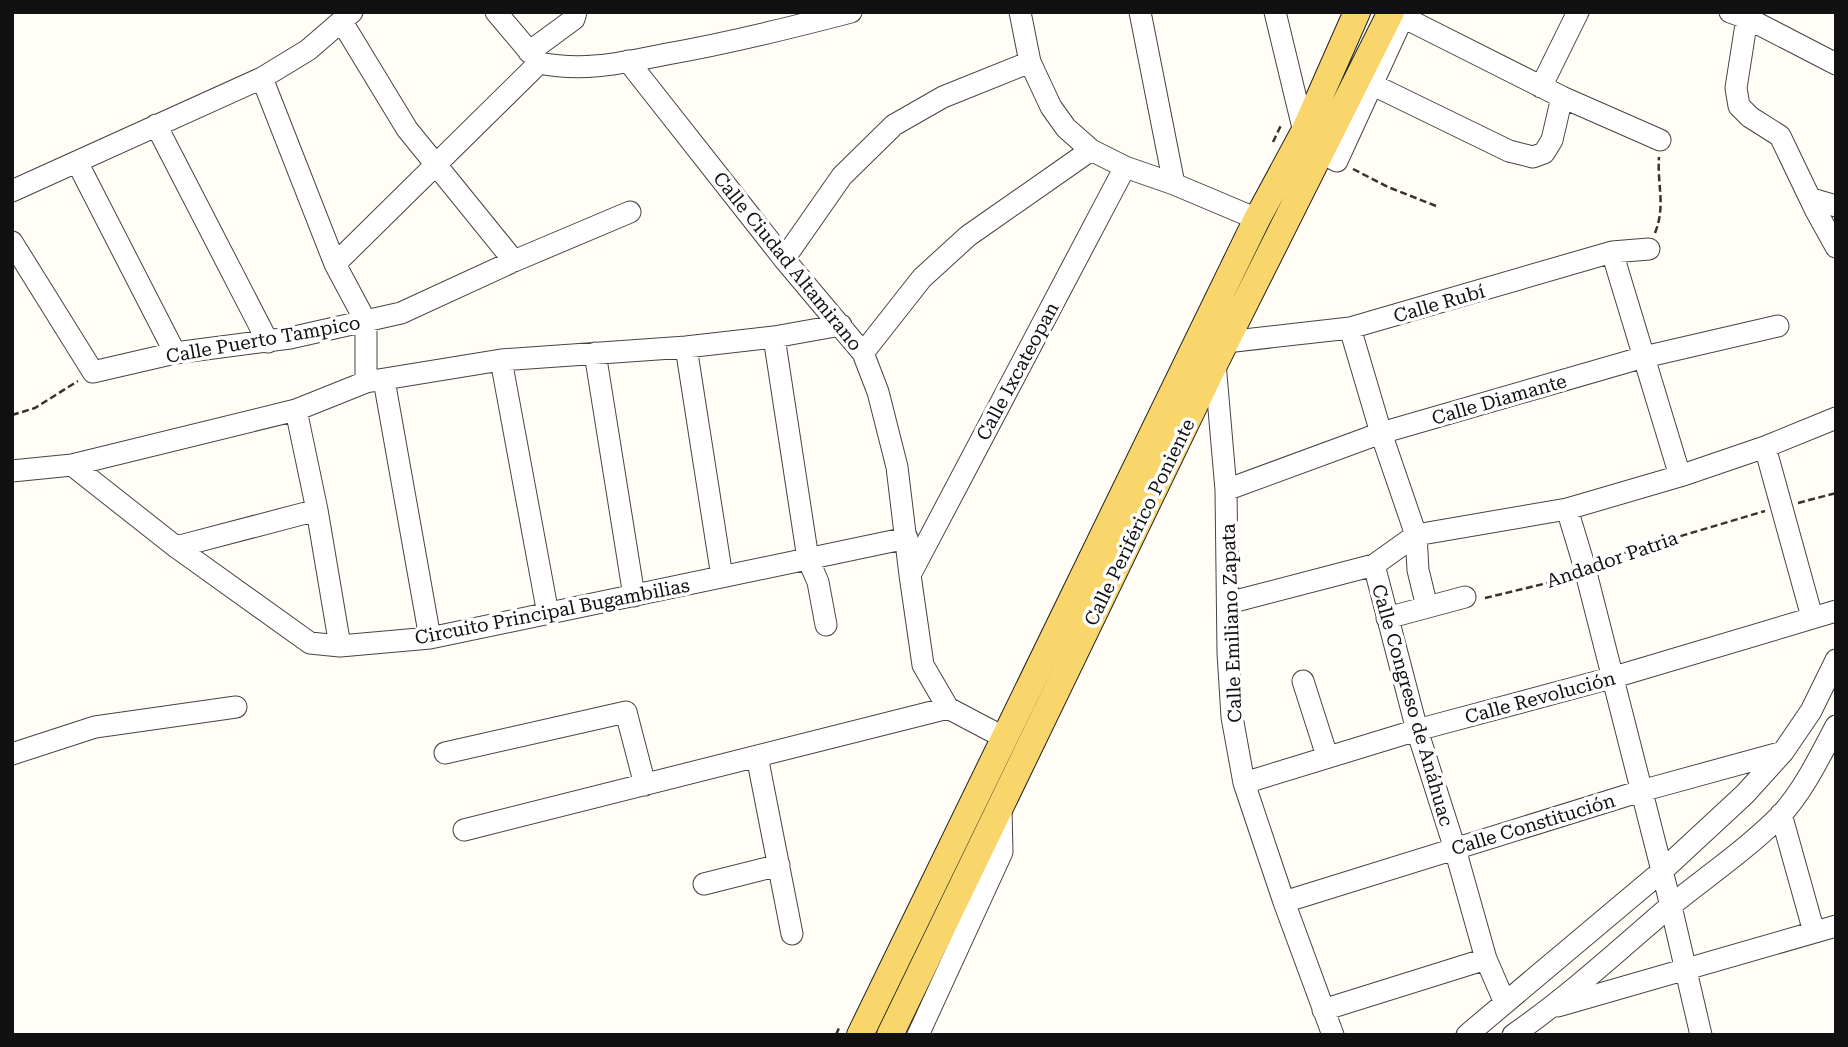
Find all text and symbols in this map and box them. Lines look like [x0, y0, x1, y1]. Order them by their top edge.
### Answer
street label: Calle Ciudad Altamirano [708, 167, 867, 356]
street label: Calle Rubí [1391, 279, 1487, 327]
street label: Calle Ixcateopan [971, 298, 1064, 444]
street label: Calle Puerto Tampico [164, 311, 362, 368]
street label: Calle Diamante [1429, 369, 1569, 430]
street label: Calle Periférico Poniente [1079, 415, 1200, 630]
street label: Calle Emiliano Zapata [1217, 522, 1246, 723]
street label: Andador Patria [1543, 526, 1682, 593]
street label: Circuito Principal Bugambilias [413, 574, 691, 649]
street label: Calle Congreso de Anáhuac [1367, 581, 1458, 829]
street label: Calle Revolución [1462, 666, 1618, 729]
street label: Calle Constitución [1448, 789, 1618, 860]

